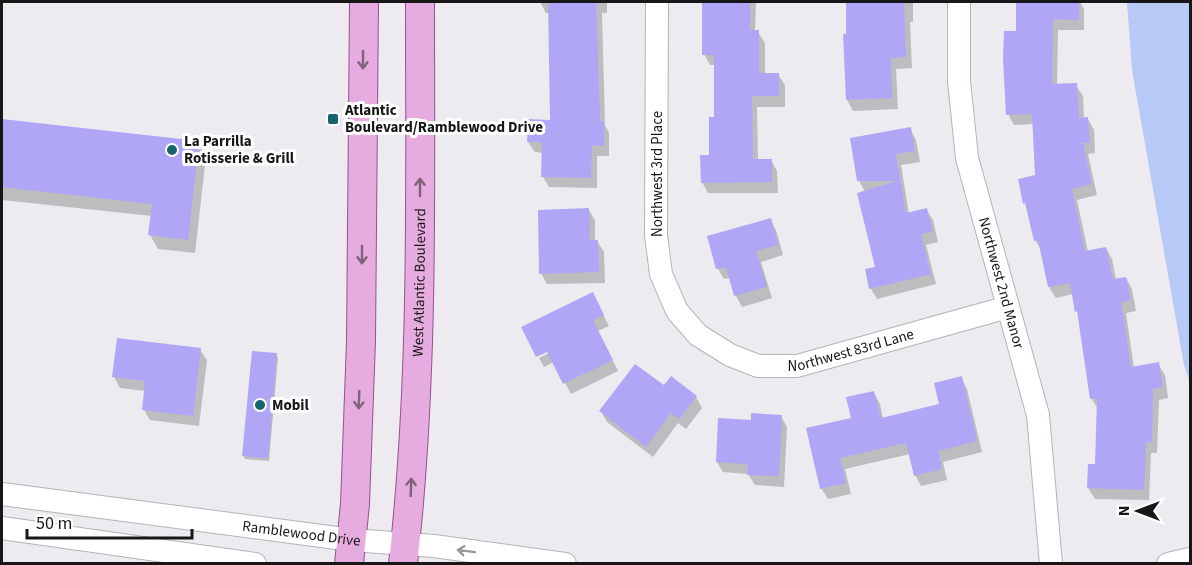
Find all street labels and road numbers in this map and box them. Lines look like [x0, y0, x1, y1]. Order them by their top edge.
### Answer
street label: Northwest 3rd Place [647, 111, 668, 237]
street label: West Atlantic Boulevard [407, 208, 431, 357]
street label: Northwest 2nd Manor [973, 215, 1030, 352]
street label: Northwest 83rd Lane [787, 323, 916, 377]
street label: Ramblewood Drive [241, 515, 361, 551]

